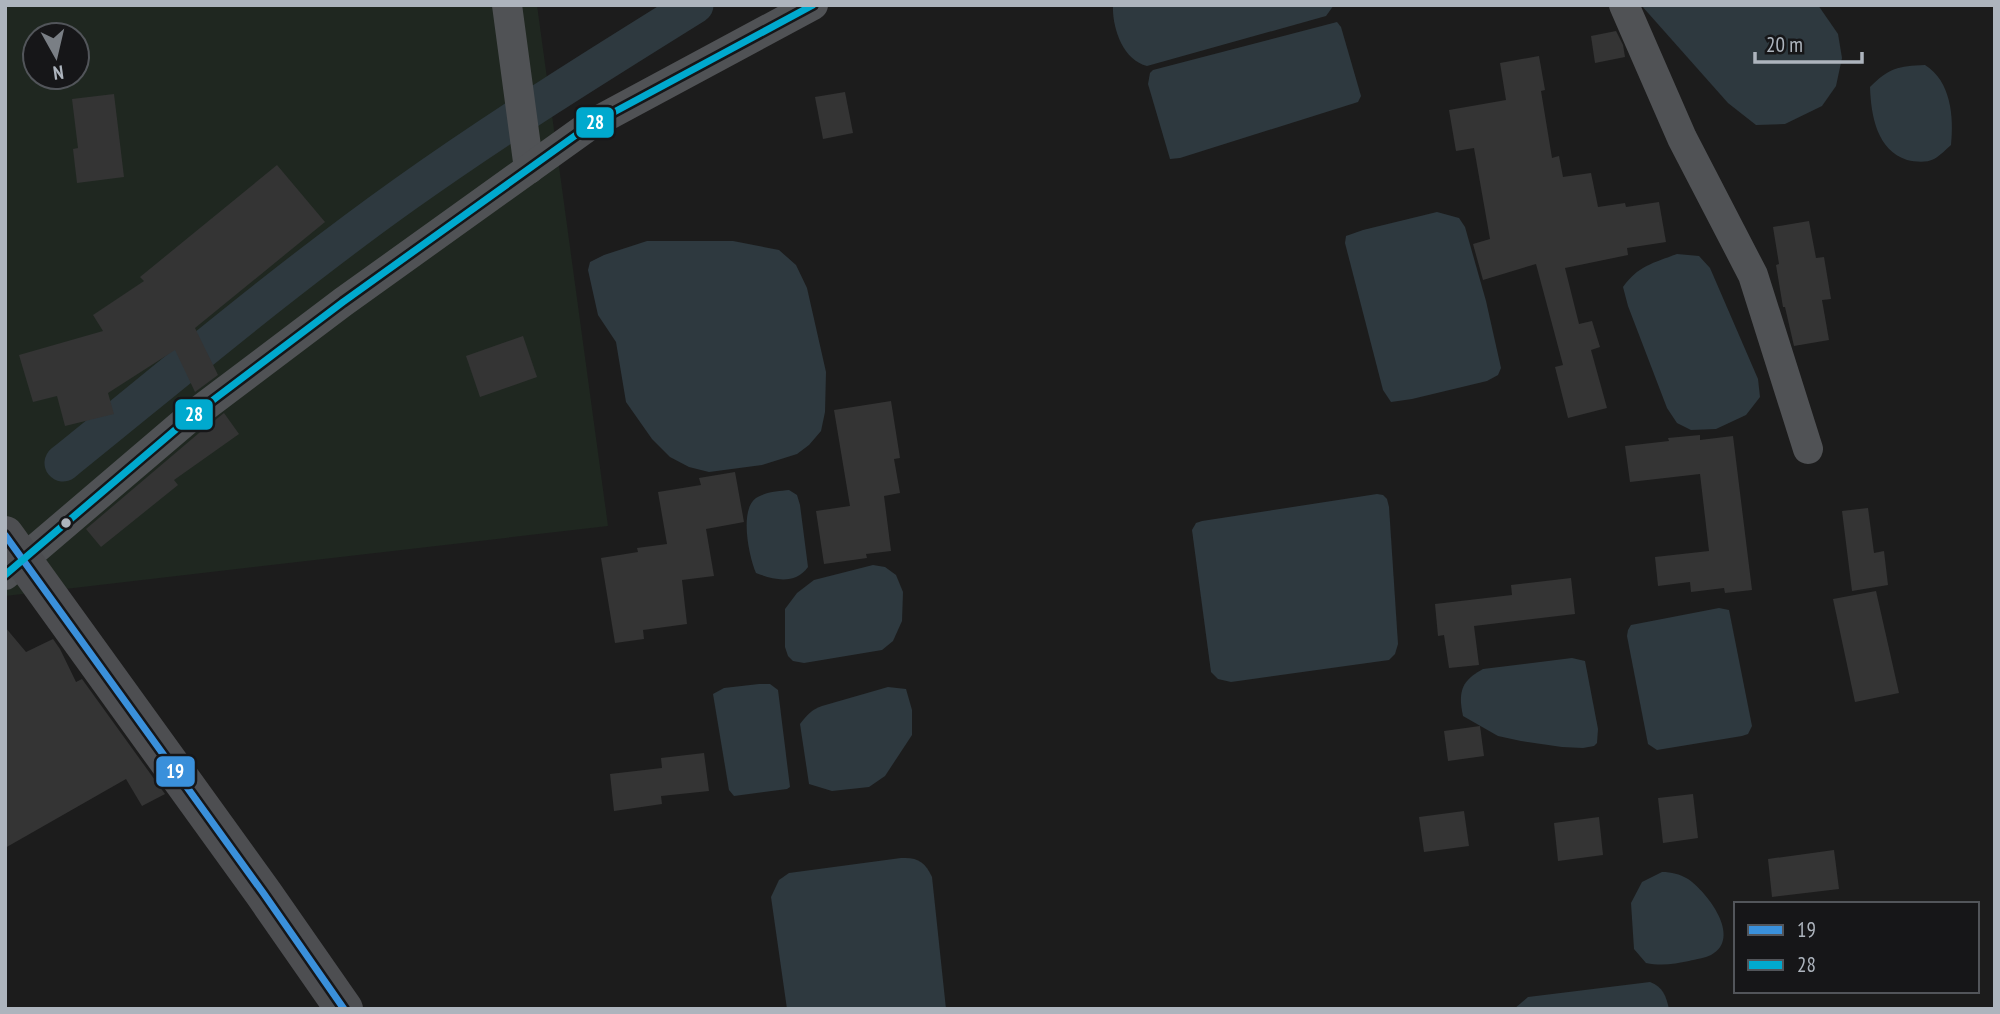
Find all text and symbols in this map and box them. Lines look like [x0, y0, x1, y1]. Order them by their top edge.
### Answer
north arrow [21, 21, 91, 91]
scale bar [1755, 21, 1862, 65]
text: 20 m [1766, 31, 1803, 58]
text: N [52, 60, 65, 85]
line badge: 28 [575, 106, 615, 139]
text: 28 [586, 110, 604, 134]
line badge: 28 [174, 398, 214, 431]
text: 28 [185, 402, 203, 426]
unlabelled marker [59, 516, 73, 530]
line badge: 19 [155, 755, 196, 788]
text: 19 [166, 759, 184, 783]
legend [1734, 902, 1979, 993]
text: 19 [1797, 916, 1816, 943]
text: 28 [1797, 951, 1816, 978]

